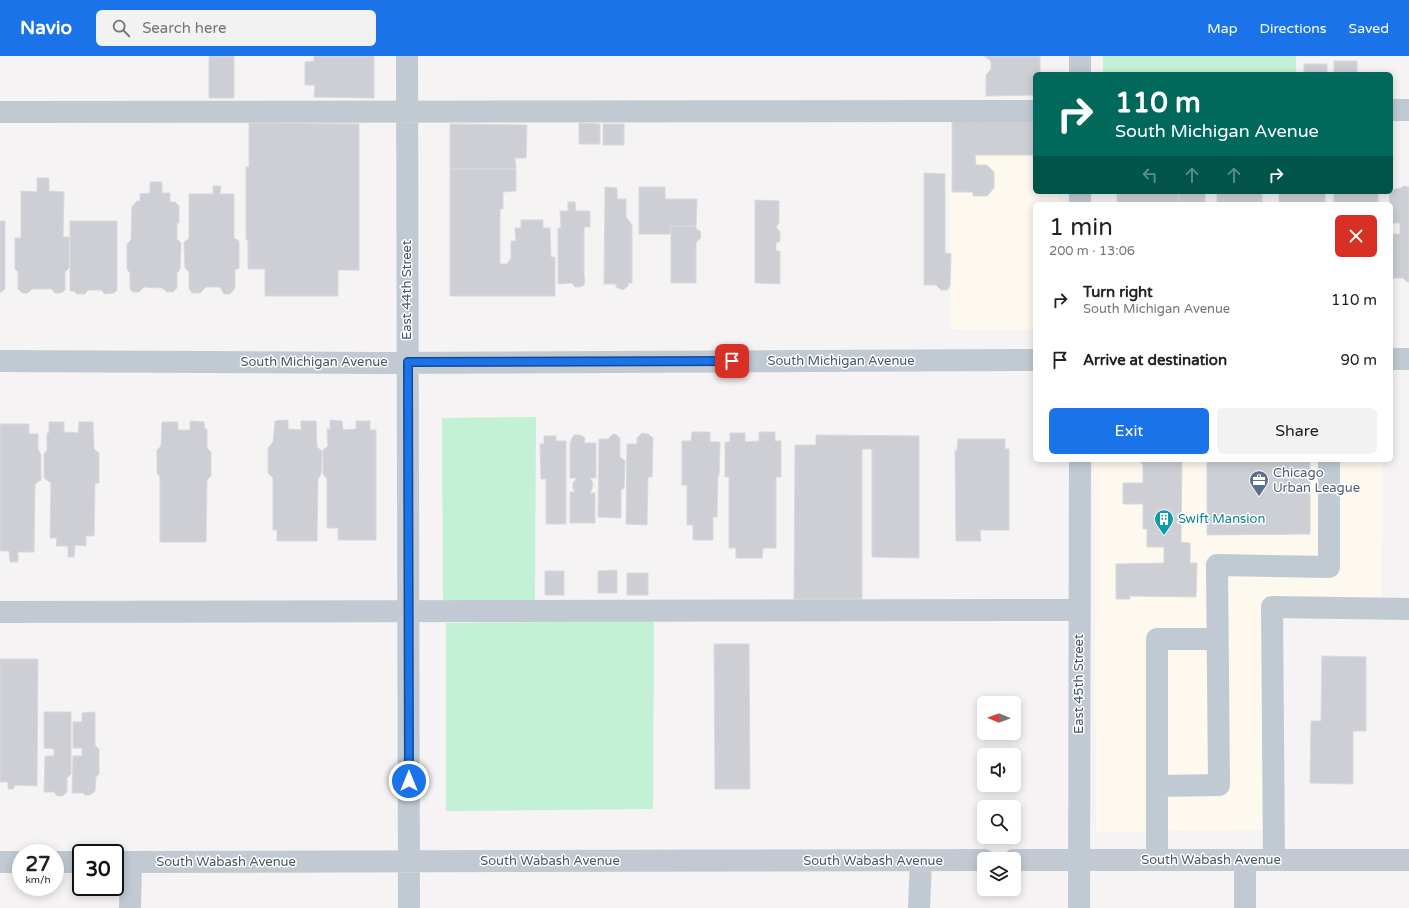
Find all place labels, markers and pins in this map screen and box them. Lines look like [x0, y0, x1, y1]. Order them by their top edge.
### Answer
pin [715, 344, 749, 378]
place label: Chicago Urban League [1273, 465, 1360, 496]
office icon: Chicago Urban League [1248, 469, 1270, 497]
building icon: Swift Mansion [1153, 508, 1175, 536]
place label: Swift Mansion [1178, 511, 1265, 527]

